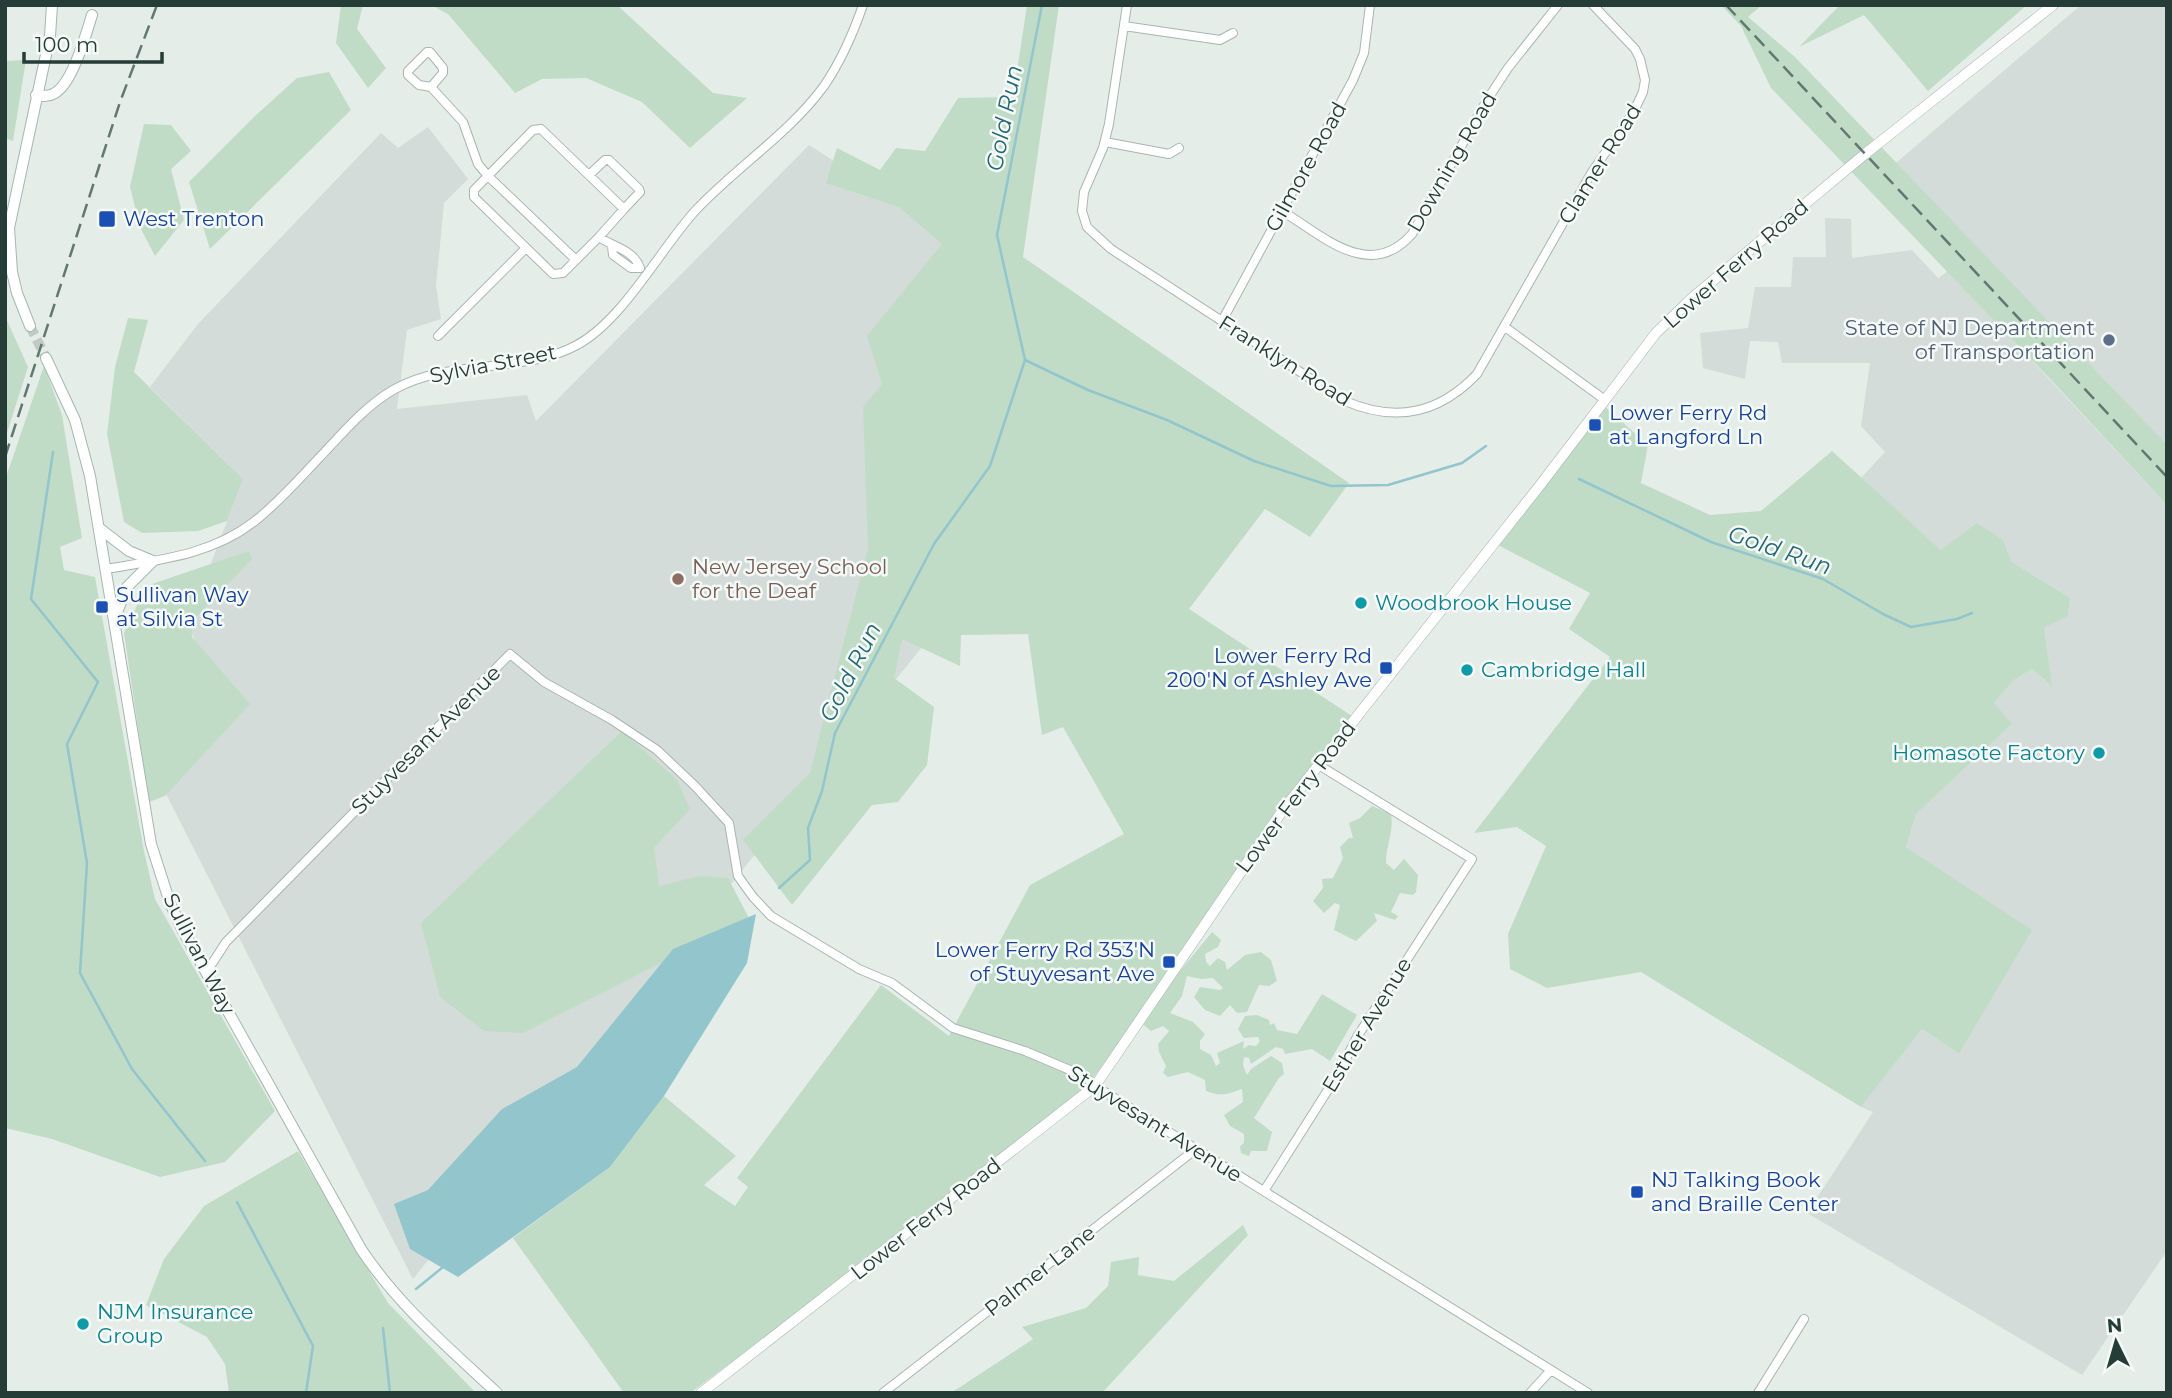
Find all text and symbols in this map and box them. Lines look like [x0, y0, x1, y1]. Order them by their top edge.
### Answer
scale bar [24, 21, 163, 65]
text: 100 m [35, 32, 98, 57]
water label: Gold Run [980, 62, 1028, 174]
street label: Downing Road [1401, 87, 1502, 236]
street label: Gilmore Road [1260, 98, 1351, 236]
street label: Clamer Road [1553, 99, 1646, 228]
street label: Lower Ferry Road [1658, 194, 1813, 333]
place label: West Trenton [123, 206, 264, 231]
marker: West Trenton [97, 209, 117, 229]
street label: Franklyn Road [1214, 310, 1356, 411]
place label: State of NJ Department of Transportation [1845, 315, 2095, 364]
marker: State of NJ Department of Transportation [2101, 332, 2117, 348]
street label: Sylvia Street [428, 339, 558, 388]
place label: Lower Ferry Rd at Langford Ln [1609, 400, 1767, 449]
marker: Lower Ferry Rd at Langford Ln [1587, 417, 1603, 433]
water label: Gold Run [1725, 519, 1835, 581]
place label: New Jersey School for the Deaf [692, 554, 888, 603]
marker: New Jersey School for the Deaf [670, 571, 686, 587]
place label: Sullivan Way at Silvia St [116, 582, 249, 631]
place label: Woodbrook House [1375, 590, 1572, 615]
marker: Woodbrook House [1353, 595, 1369, 611]
marker: Sullivan Way at Silvia St [94, 599, 110, 615]
water label: Gold Run [813, 618, 887, 726]
place label: Lower Ferry Rd 200'N of Ashley Ave [1167, 643, 1372, 692]
place label: Cambridge Hall [1481, 657, 1646, 682]
street label: Stuyvesant Avenue [346, 660, 505, 819]
marker: Lower Ferry Rd 200'N of Ashley Ave [1378, 660, 1394, 676]
marker: Cambridge Hall [1459, 662, 1475, 678]
street label: Lower Ferry Road [1230, 716, 1361, 878]
place label: Homasote Factory [1892, 740, 2086, 765]
marker: Homasote Factory [2091, 745, 2107, 761]
street label: Sullivan Way [158, 889, 241, 1019]
place label: Lower Ferry Rd 353'N of Stuyvesant Ave [935, 937, 1155, 986]
street label: Esther Avenue [1317, 953, 1417, 1097]
marker: Lower Ferry Rd 353'N of Stuyvesant Ave [1161, 954, 1177, 970]
street label: Stuyvesant Avenue [1064, 1060, 1247, 1187]
street label: Lower Ferry Road [846, 1152, 1006, 1285]
place label: NJ Talking Book and Braille Center [1651, 1167, 1839, 1216]
marker: NJ Talking Book and Braille Center [1629, 1184, 1645, 1200]
street label: Palmer Lane [979, 1220, 1100, 1322]
place label: NJM Insurance Group [97, 1299, 254, 1348]
north arrow [2081, 1307, 2151, 1377]
text: N [2106, 1313, 2123, 1338]
marker: NJM Insurance Group [75, 1316, 91, 1332]

